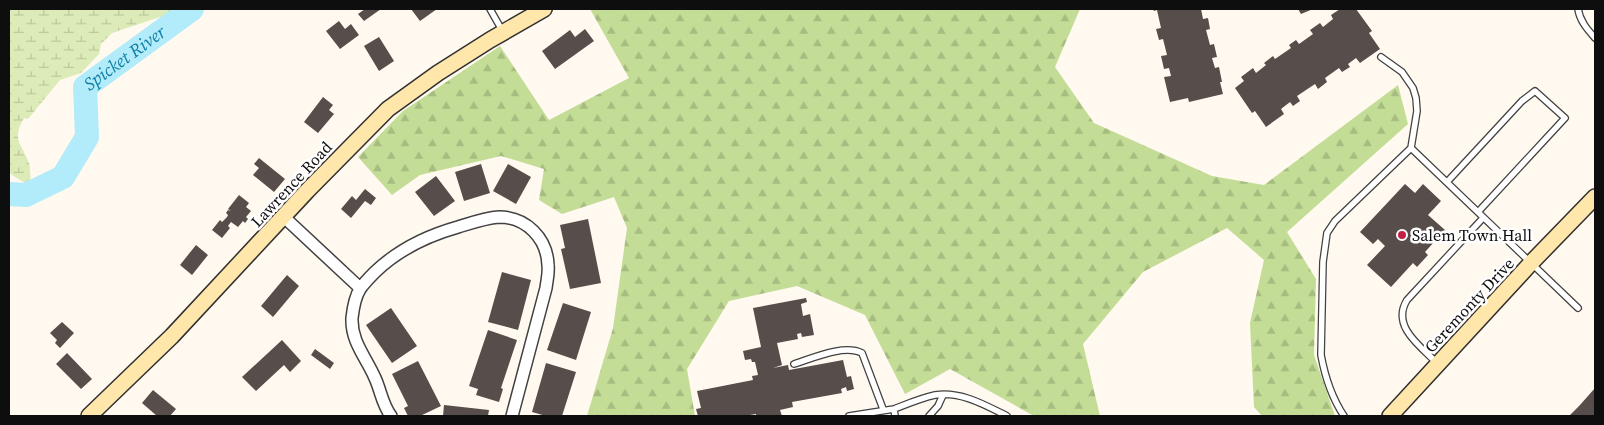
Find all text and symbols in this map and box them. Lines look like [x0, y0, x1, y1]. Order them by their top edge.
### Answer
water label: Spicket River [78, 19, 171, 96]
street label: Lawrence Road [245, 136, 337, 232]
place label: Salem Town Hall [1412, 224, 1532, 246]
marker: Salem Town Hall [1396, 229, 1408, 241]
street label: Geremonty Drive [1419, 253, 1519, 357]

